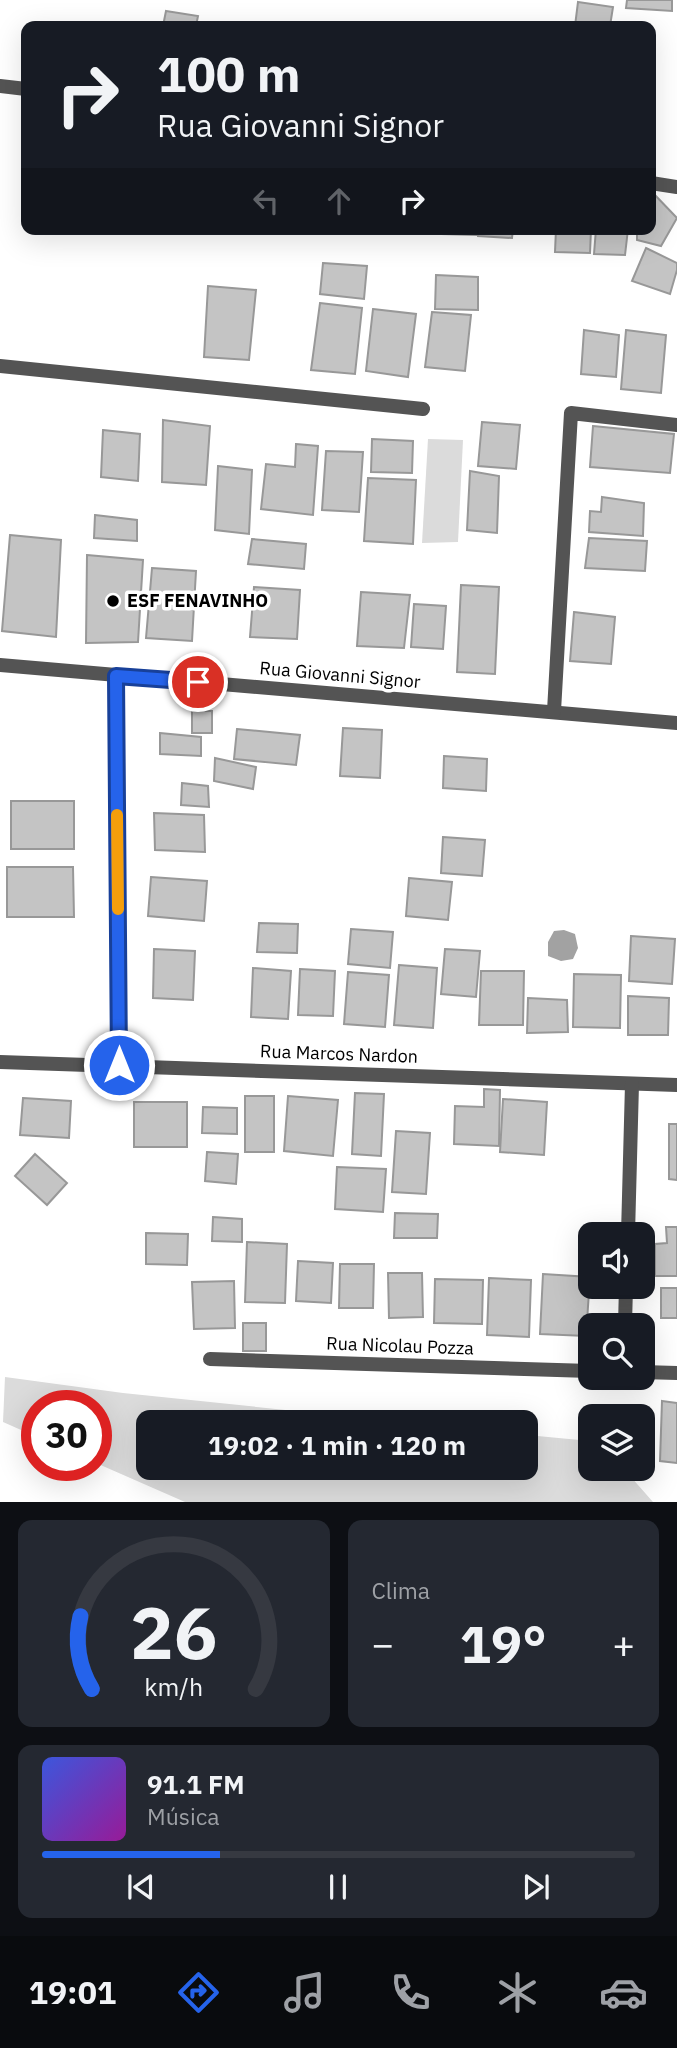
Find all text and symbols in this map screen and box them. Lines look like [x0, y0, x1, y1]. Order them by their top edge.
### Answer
text: 100 m [157, 42, 301, 105]
icon: right [42, 49, 133, 140]
text: Rua Giovanni Signor [157, 104, 444, 146]
icon: left [247, 182, 285, 220]
icon: ahead [320, 182, 358, 220]
icon: right [393, 182, 431, 220]
place label: ESF FENAVINHO [127, 589, 268, 612]
marker: ESF FENAVINHO [105, 593, 121, 609]
pin [168, 652, 228, 712]
street label: Rua Giovanni Signor [259, 656, 422, 693]
icon: arrive [179, 663, 217, 701]
position arrow [82, 1028, 156, 1102]
street label: Rua Marcos Nardon [260, 1039, 418, 1068]
map controls [578, 1222, 655, 1481]
button: sound [578, 1222, 655, 1299]
button: search [578, 1313, 655, 1390]
street label: Rua Nicolau Pozza [326, 1331, 475, 1360]
speed limit sign: 30 [21, 1390, 112, 1481]
button: layers [578, 1404, 655, 1481]
text: 19:02 · 1 min · 120 m [208, 1428, 466, 1462]
text: Clima [372, 1575, 430, 1605]
text: 26 [130, 1585, 217, 1680]
text: 19° [460, 1610, 547, 1677]
text: − [372, 1619, 394, 1668]
text: + [612, 1619, 635, 1668]
text: km/h [144, 1670, 203, 1703]
text: 91.1 FM [147, 1767, 245, 1801]
text: Música [147, 1801, 220, 1831]
icon: previous [122, 1868, 160, 1906]
icon: pause [319, 1868, 357, 1906]
icon: next [517, 1868, 555, 1906]
icon: directions [174, 1968, 223, 2017]
icon: music [280, 1968, 329, 2017]
icon: phone [386, 1968, 435, 2017]
icon: climate [493, 1968, 542, 2017]
icon: car [599, 1968, 648, 2017]
text: 19:01 [29, 1971, 116, 2013]

